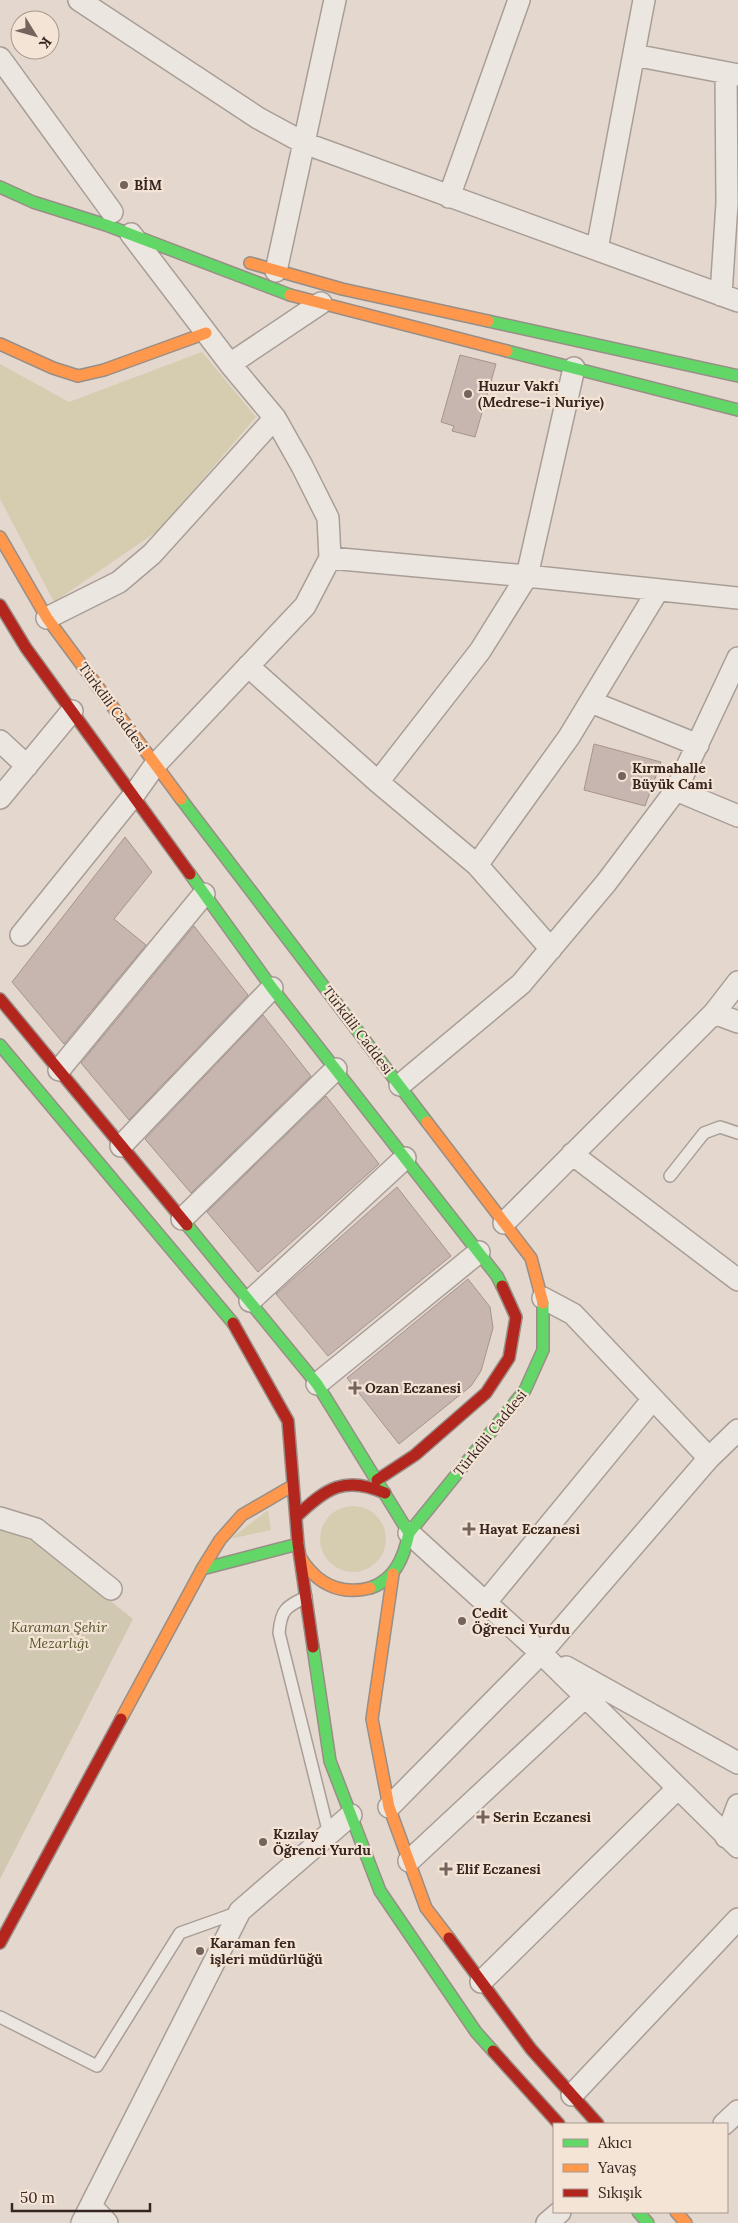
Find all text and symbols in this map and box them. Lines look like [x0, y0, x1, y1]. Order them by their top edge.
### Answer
north arrow [10, 10, 60, 60]
text: K [35, 33, 56, 52]
place label: BİM [134, 176, 163, 194]
marker: BİM [118, 179, 130, 191]
place label: Huzur Vakfı (Medrese-i Nuriye) [478, 377, 604, 411]
marker: Huzur Vakfı (Medrese-i Nuriye) [462, 388, 474, 400]
street label: Türkdili Caddesi [75, 659, 151, 755]
place label: Kırmahalle Büyük Cami [632, 759, 713, 793]
marker: Kırmahalle Büyük Cami [616, 770, 628, 782]
street label: Türkdili Caddesi [319, 982, 397, 1078]
place label: Ozan Eczanesi [365, 1379, 462, 1397]
marker: Ozan Eczanesi [349, 1382, 361, 1394]
street label: Türkdili Caddesi [450, 1386, 530, 1480]
place label: Hayat Eczanesi [479, 1520, 580, 1538]
marker: Hayat Eczanesi [463, 1523, 475, 1535]
place label: Cedit Öğrenci Yurdu [472, 1604, 570, 1638]
marker: Cedit Öğrenci Yurdu [456, 1615, 468, 1627]
park label: Karaman Şehir Mezarlığı [11, 1618, 108, 1652]
place label: Serin Eczanesi [493, 1808, 592, 1826]
marker: Serin Eczanesi [477, 1811, 489, 1823]
place label: Kızılay Öğrenci Yurdu [273, 1825, 371, 1859]
marker: Kızılay Öğrenci Yurdu [257, 1836, 269, 1848]
place label: Elif Eczanesi [456, 1860, 541, 1878]
marker: Elif Eczanesi [440, 1863, 452, 1875]
place label: Karaman fen işleri müdürlüğü [210, 1934, 323, 1968]
marker: Karaman fen işleri müdürlüğü [194, 1945, 206, 1957]
legend [553, 2123, 728, 2213]
text: Akıcı [597, 2133, 632, 2152]
text: Yavaş [597, 2158, 637, 2177]
scale bar [12, 2180, 150, 2212]
text: Sıkışık [598, 2183, 642, 2202]
text: 50 m [20, 2188, 55, 2207]

